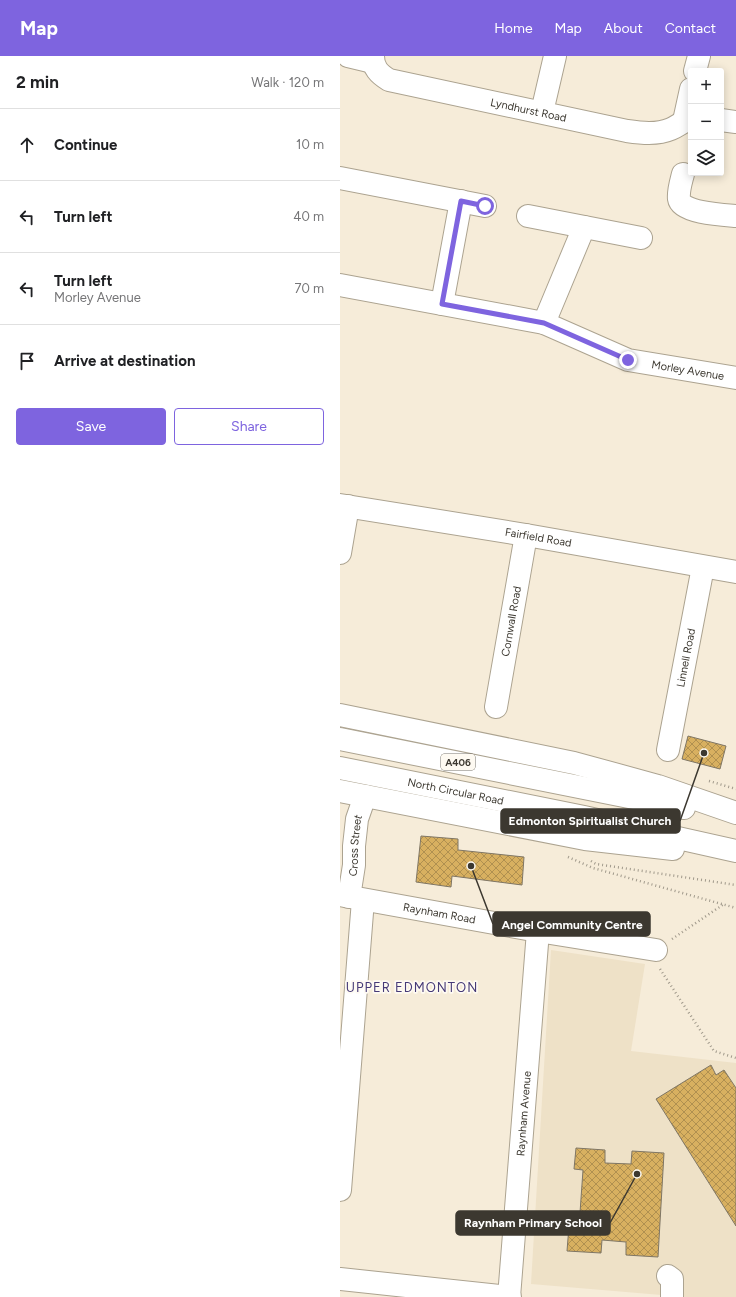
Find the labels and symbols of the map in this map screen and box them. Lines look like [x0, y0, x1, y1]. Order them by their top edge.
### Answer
street label: Lyndhurst Road [489, 96, 568, 125]
route start [476, 197, 494, 215]
route end [619, 351, 637, 369]
street label: Morley Avenue [650, 358, 725, 383]
street label: Fairfield Road [504, 526, 573, 550]
street label: Cornwall Road [499, 585, 524, 658]
street label: Linnell Road [674, 627, 698, 688]
road number: A406 [441, 754, 475, 770]
street label: North Circular Road [406, 776, 505, 808]
callout: Edmonton Spiritualist Church [501, 809, 680, 833]
street label: Cross Street [346, 813, 365, 877]
text: Edmonton Spiritualist Church [509, 814, 672, 828]
street label: Raynham Road [402, 901, 477, 927]
callout: Angel Community Centre [493, 912, 650, 936]
text: Angel Community Centre [501, 918, 643, 932]
district label: UPPER EDMONTON [346, 980, 478, 995]
street label: Raynham Avenue [514, 1071, 534, 1157]
callout: Raynham Primary School [456, 1211, 610, 1235]
text: Raynham Primary School [464, 1216, 602, 1230]

